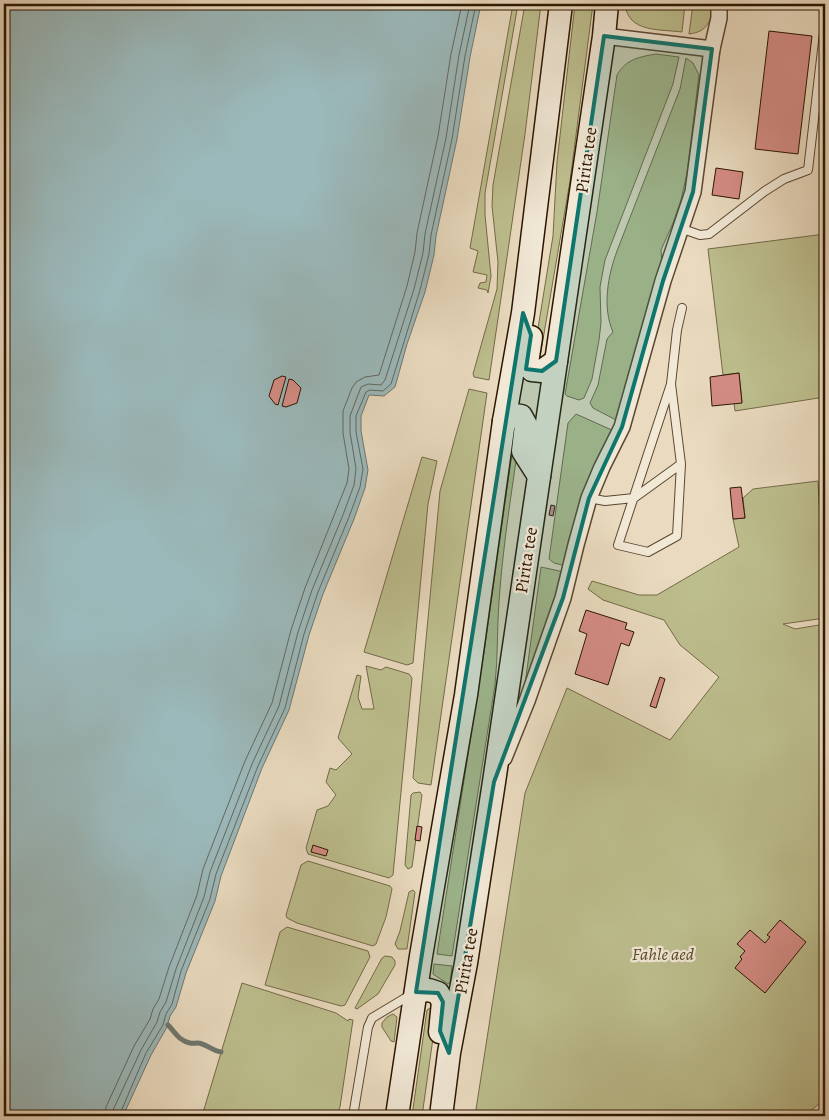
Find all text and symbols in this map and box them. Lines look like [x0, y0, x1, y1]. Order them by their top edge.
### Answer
street label: Pirita tee [569, 125, 603, 195]
street label: Pirita tee [509, 525, 543, 595]
street label: Pirita tee [448, 926, 484, 996]
park label: Fahle aed [632, 942, 695, 966]

